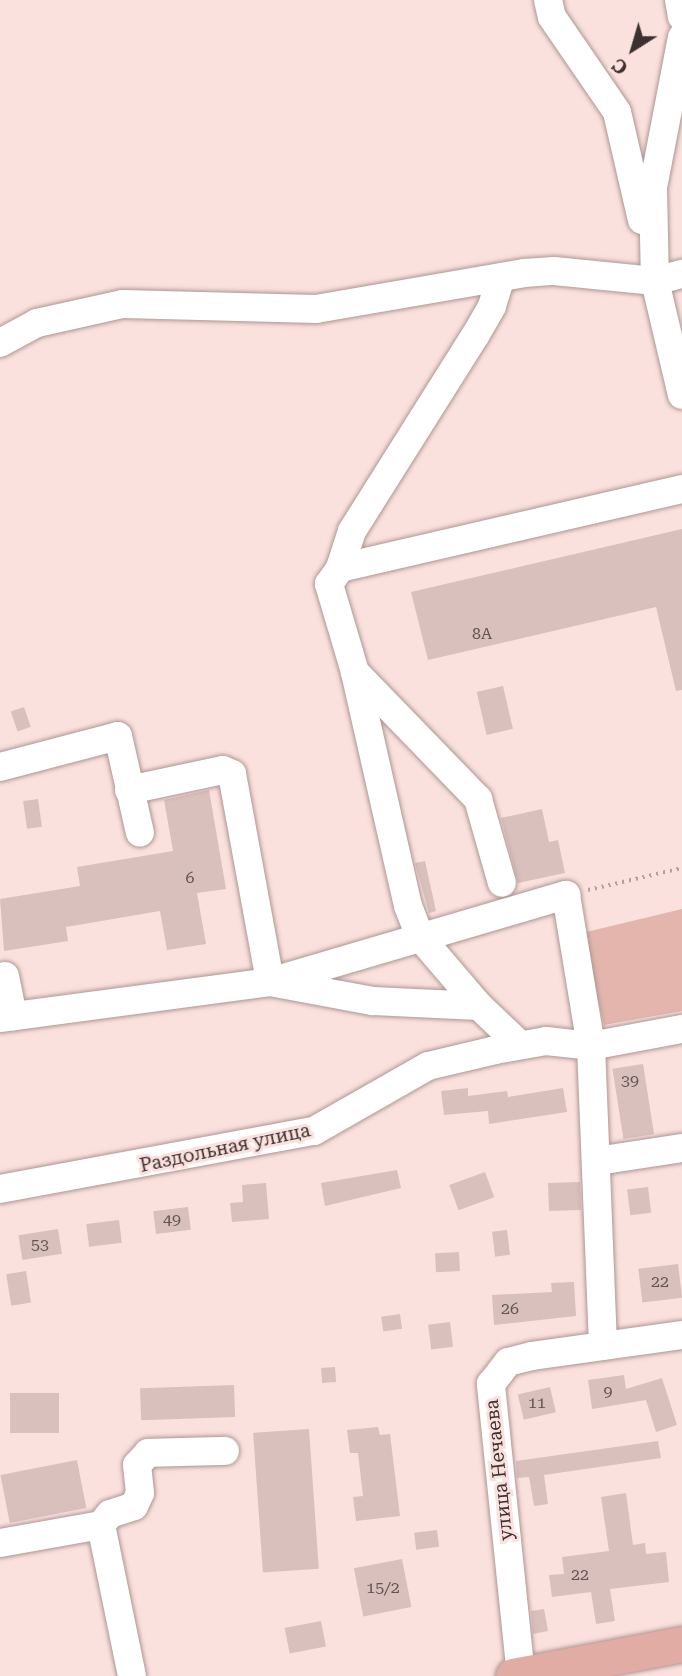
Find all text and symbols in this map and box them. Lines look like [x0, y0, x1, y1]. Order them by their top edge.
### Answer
north arrow [598, 14, 668, 84]
text: С [608, 53, 632, 79]
house number: 8А [472, 624, 492, 644]
house number: 6 [186, 868, 194, 888]
house number: 39 [621, 1071, 639, 1091]
street label: Раздольная улица [138, 1119, 312, 1177]
house number: 49 [163, 1210, 181, 1230]
house number: 53 [31, 1235, 49, 1255]
house number: 22 [651, 1272, 669, 1292]
house number: 26 [501, 1299, 519, 1319]
house number: 9 [604, 1382, 612, 1402]
house number: 11 [528, 1393, 546, 1413]
street label: улица Нечаева [480, 1398, 518, 1542]
house number: 22 [571, 1565, 589, 1585]
house number: 15/2 [366, 1578, 400, 1598]

